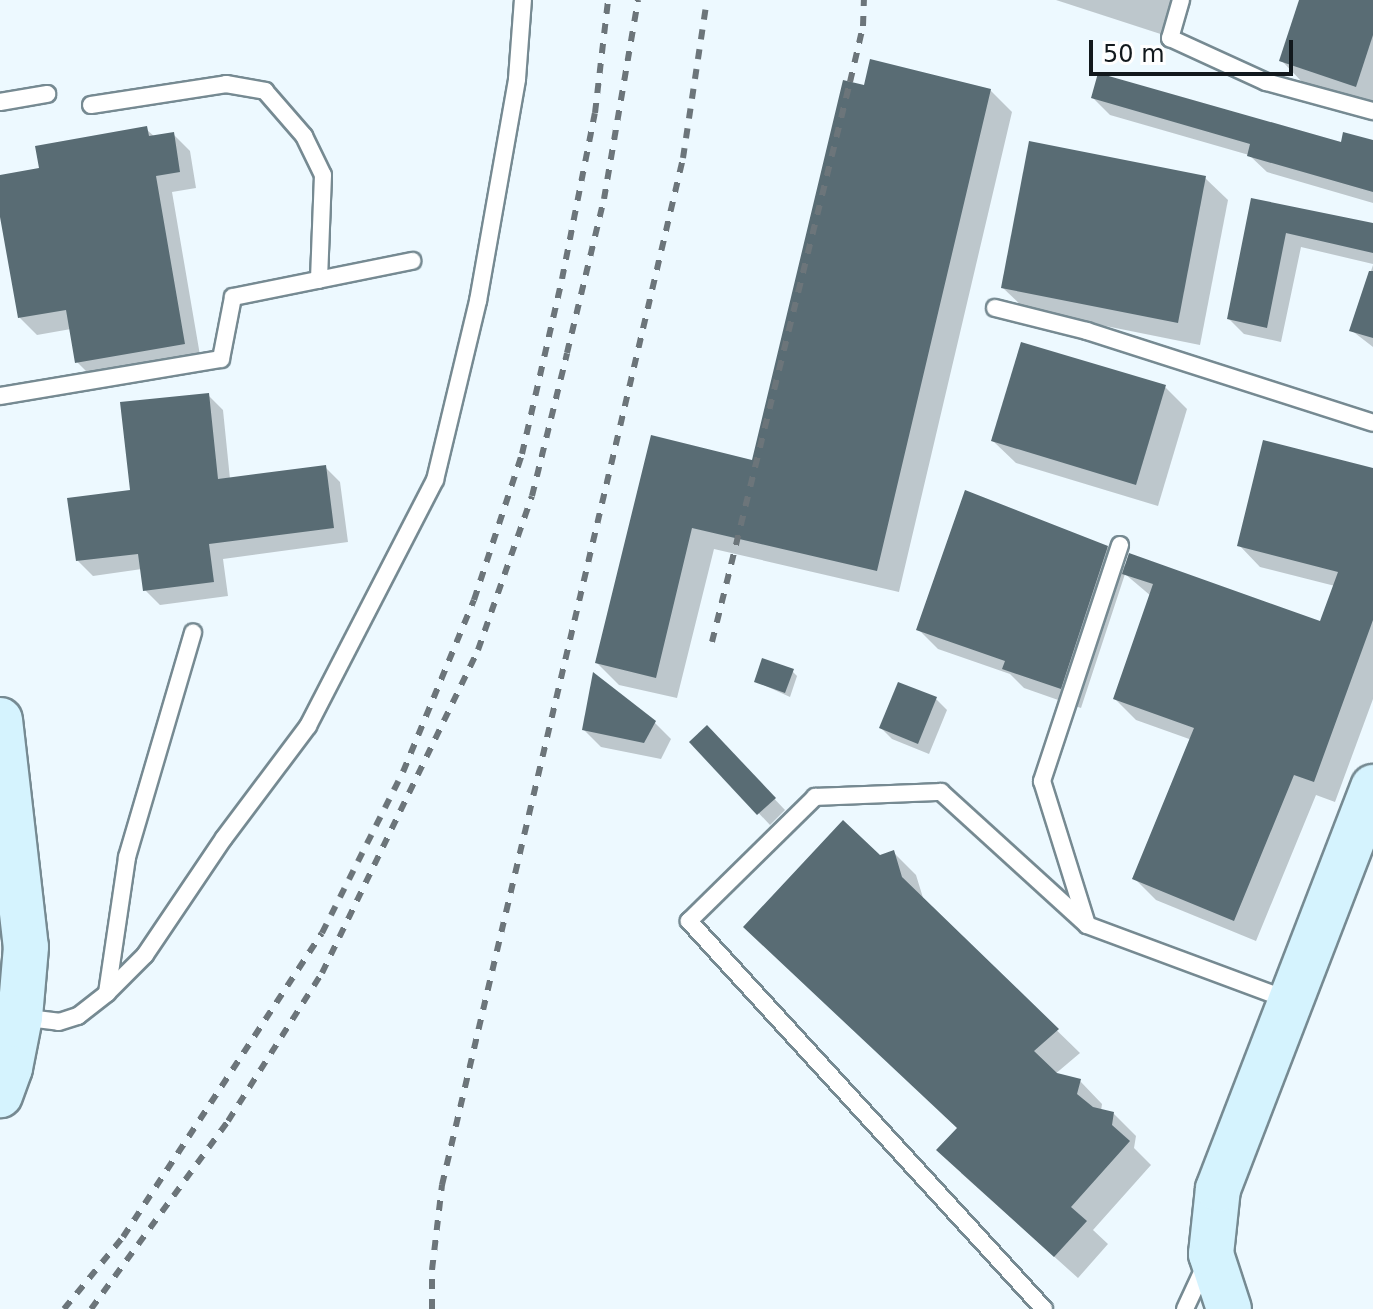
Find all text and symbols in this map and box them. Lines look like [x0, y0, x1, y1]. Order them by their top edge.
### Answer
scale bar [1093, 24, 1297, 74]
text: 50 m [1103, 40, 1165, 68]

